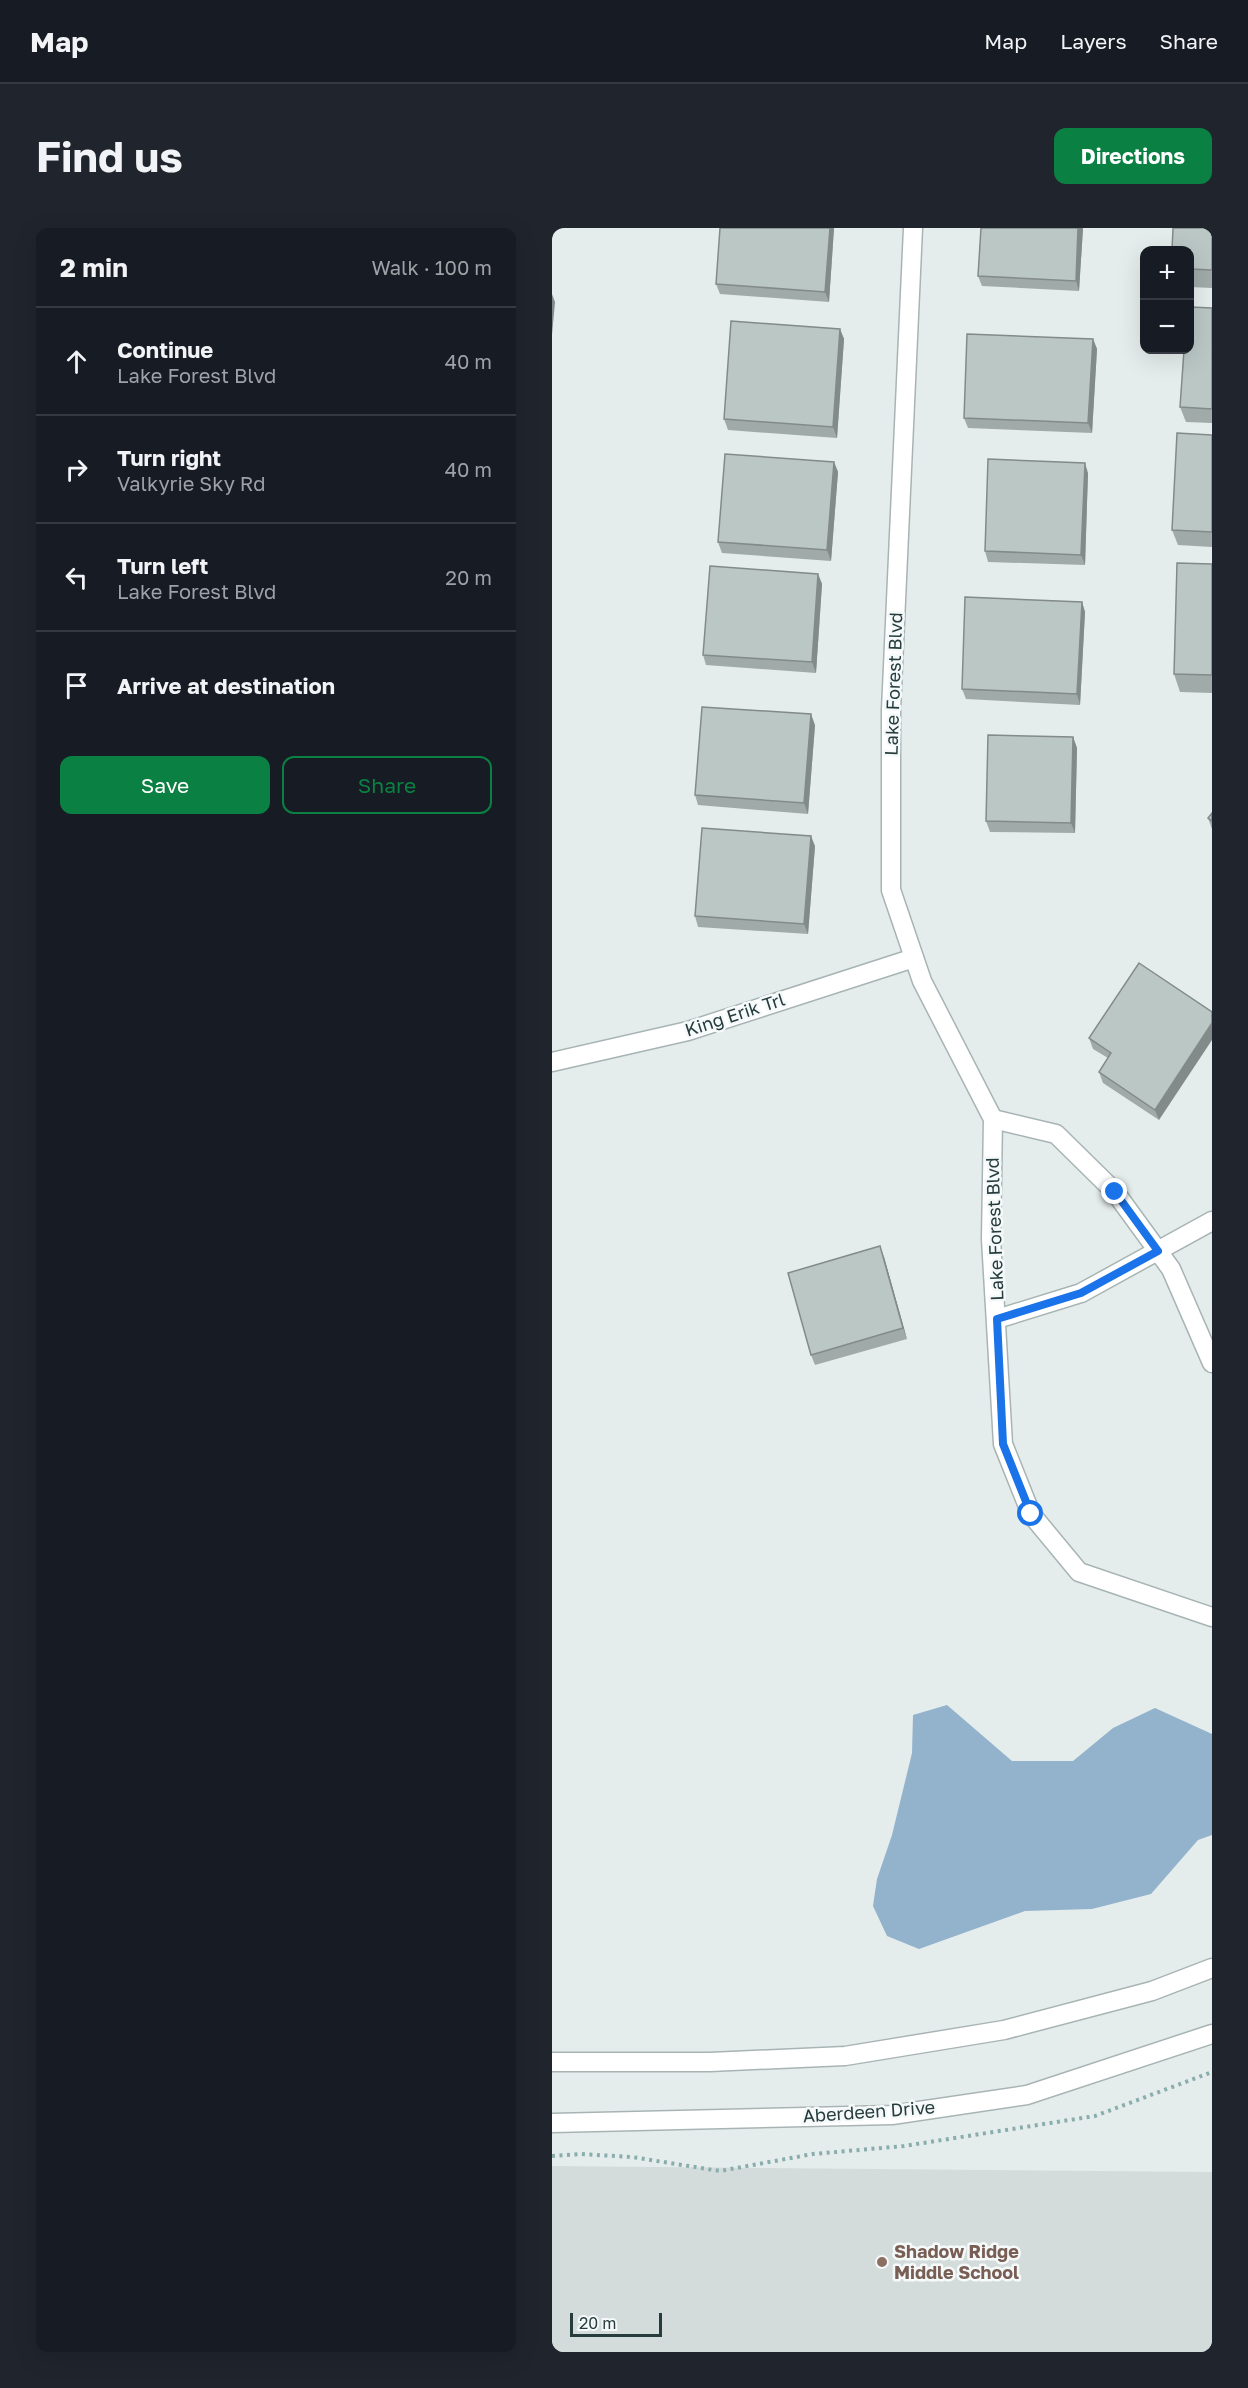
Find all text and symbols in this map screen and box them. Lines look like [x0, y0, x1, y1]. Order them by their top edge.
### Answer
text: Map [30, 25, 88, 58]
text: Map [984, 28, 1027, 54]
text: Layers [1060, 28, 1127, 54]
text: Share [1160, 28, 1218, 54]
button: Directions [1054, 128, 1212, 184]
text: Find us [36, 131, 183, 181]
map controls [1140, 246, 1194, 354]
button: + [1140, 246, 1194, 300]
text: 2 min [60, 252, 128, 283]
text: Walk · 100 m [371, 255, 492, 279]
button: − [1140, 300, 1194, 354]
text: Continue [117, 336, 213, 363]
icon: ahead [60, 345, 93, 378]
text: 40 m [445, 349, 492, 373]
text: Lake Forest Blvd [117, 363, 276, 387]
text: Turn right [117, 444, 221, 471]
icon: right [60, 453, 93, 486]
text: 40 m [445, 457, 492, 481]
text: Valkyrie Sky Rd [117, 471, 266, 495]
text: Turn left [117, 552, 208, 579]
icon: left [60, 561, 93, 594]
text: 20 m [445, 565, 492, 589]
text: Lake Forest Blvd [117, 579, 276, 603]
street label: Lake Forest Blvd [880, 612, 906, 756]
icon: arrive [60, 669, 93, 702]
text: Arrive at destination [117, 672, 335, 699]
button: Save [60, 756, 270, 814]
button: Share [282, 756, 492, 814]
street label: King Erik Trl [682, 987, 788, 1041]
street label: Lake Forest Blvd [981, 1157, 1007, 1301]
route end [1101, 1178, 1127, 1204]
route start [1017, 1500, 1043, 1526]
street label: Aberdeen Drive [802, 2095, 936, 2127]
place label: Shadow Ridge Middle School [894, 2240, 1019, 2283]
marker: Shadow Ridge Middle School [875, 2255, 889, 2269]
scale bar [570, 2310, 662, 2338]
text: 20 m [579, 2313, 616, 2333]

